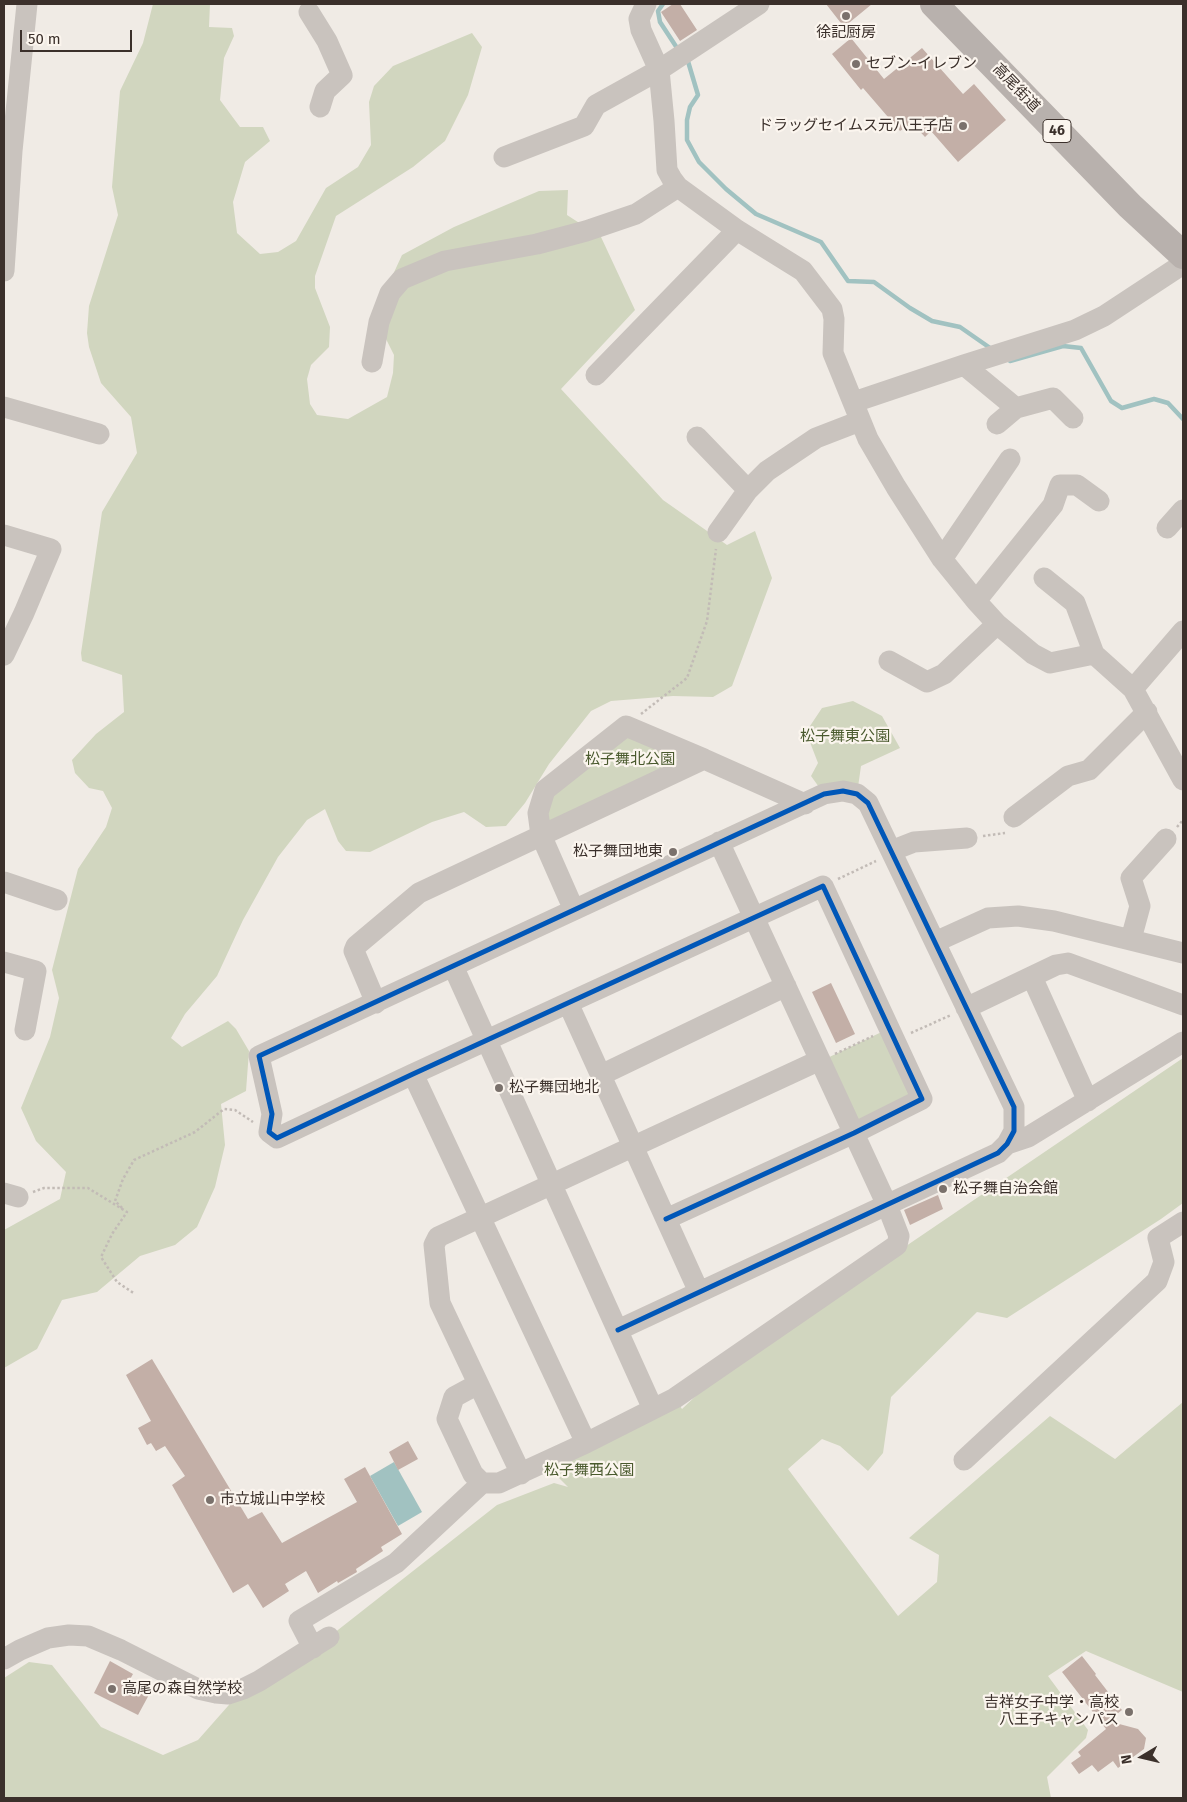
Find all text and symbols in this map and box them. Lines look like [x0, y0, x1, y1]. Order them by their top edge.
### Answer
marker: 徐記厨房 [840, 10, 852, 22]
scale bar [22, 20, 135, 52]
place label: 徐記厨房 [816, 24, 876, 42]
text: 50 m [28, 30, 61, 48]
place label: セブン-イレブン [866, 55, 977, 73]
marker: セブン-イレブン [850, 58, 862, 70]
street label: 高尾街道 [989, 60, 1043, 116]
place label: ドラッグセイムス元八王子店 [758, 117, 953, 135]
marker: ドラッグセイムス元八王子店 [957, 120, 969, 132]
road number: 46 [1043, 120, 1071, 142]
park label: 松子舞東公園 [800, 728, 890, 746]
park label: 松子舞北公園 [585, 751, 675, 769]
place label: 松子舞団地東 [573, 843, 663, 861]
marker: 松子舞団地東 [667, 846, 679, 858]
place label: 松子舞団地北 [509, 1079, 599, 1097]
marker: 松子舞団地北 [493, 1082, 505, 1094]
place label: 松子舞自治会館 [953, 1180, 1058, 1198]
marker: 松子舞自治会館 [937, 1183, 949, 1195]
park label: 松子舞西公園 [544, 1462, 634, 1480]
place label: 市立城山中学校 [220, 1491, 325, 1509]
marker: 市立城山中学校 [204, 1494, 216, 1506]
place label: 高尾の森自然学校 [122, 1680, 242, 1698]
marker: 高尾の森自然学校 [106, 1683, 118, 1695]
place label: 吉祥女子中学・高校 八王子キャンパス [984, 1694, 1119, 1729]
marker: 吉祥女子中学・高校 八王子キャンパス [1123, 1706, 1135, 1718]
north arrow [1117, 1732, 1167, 1782]
text: N [1118, 1754, 1136, 1765]

